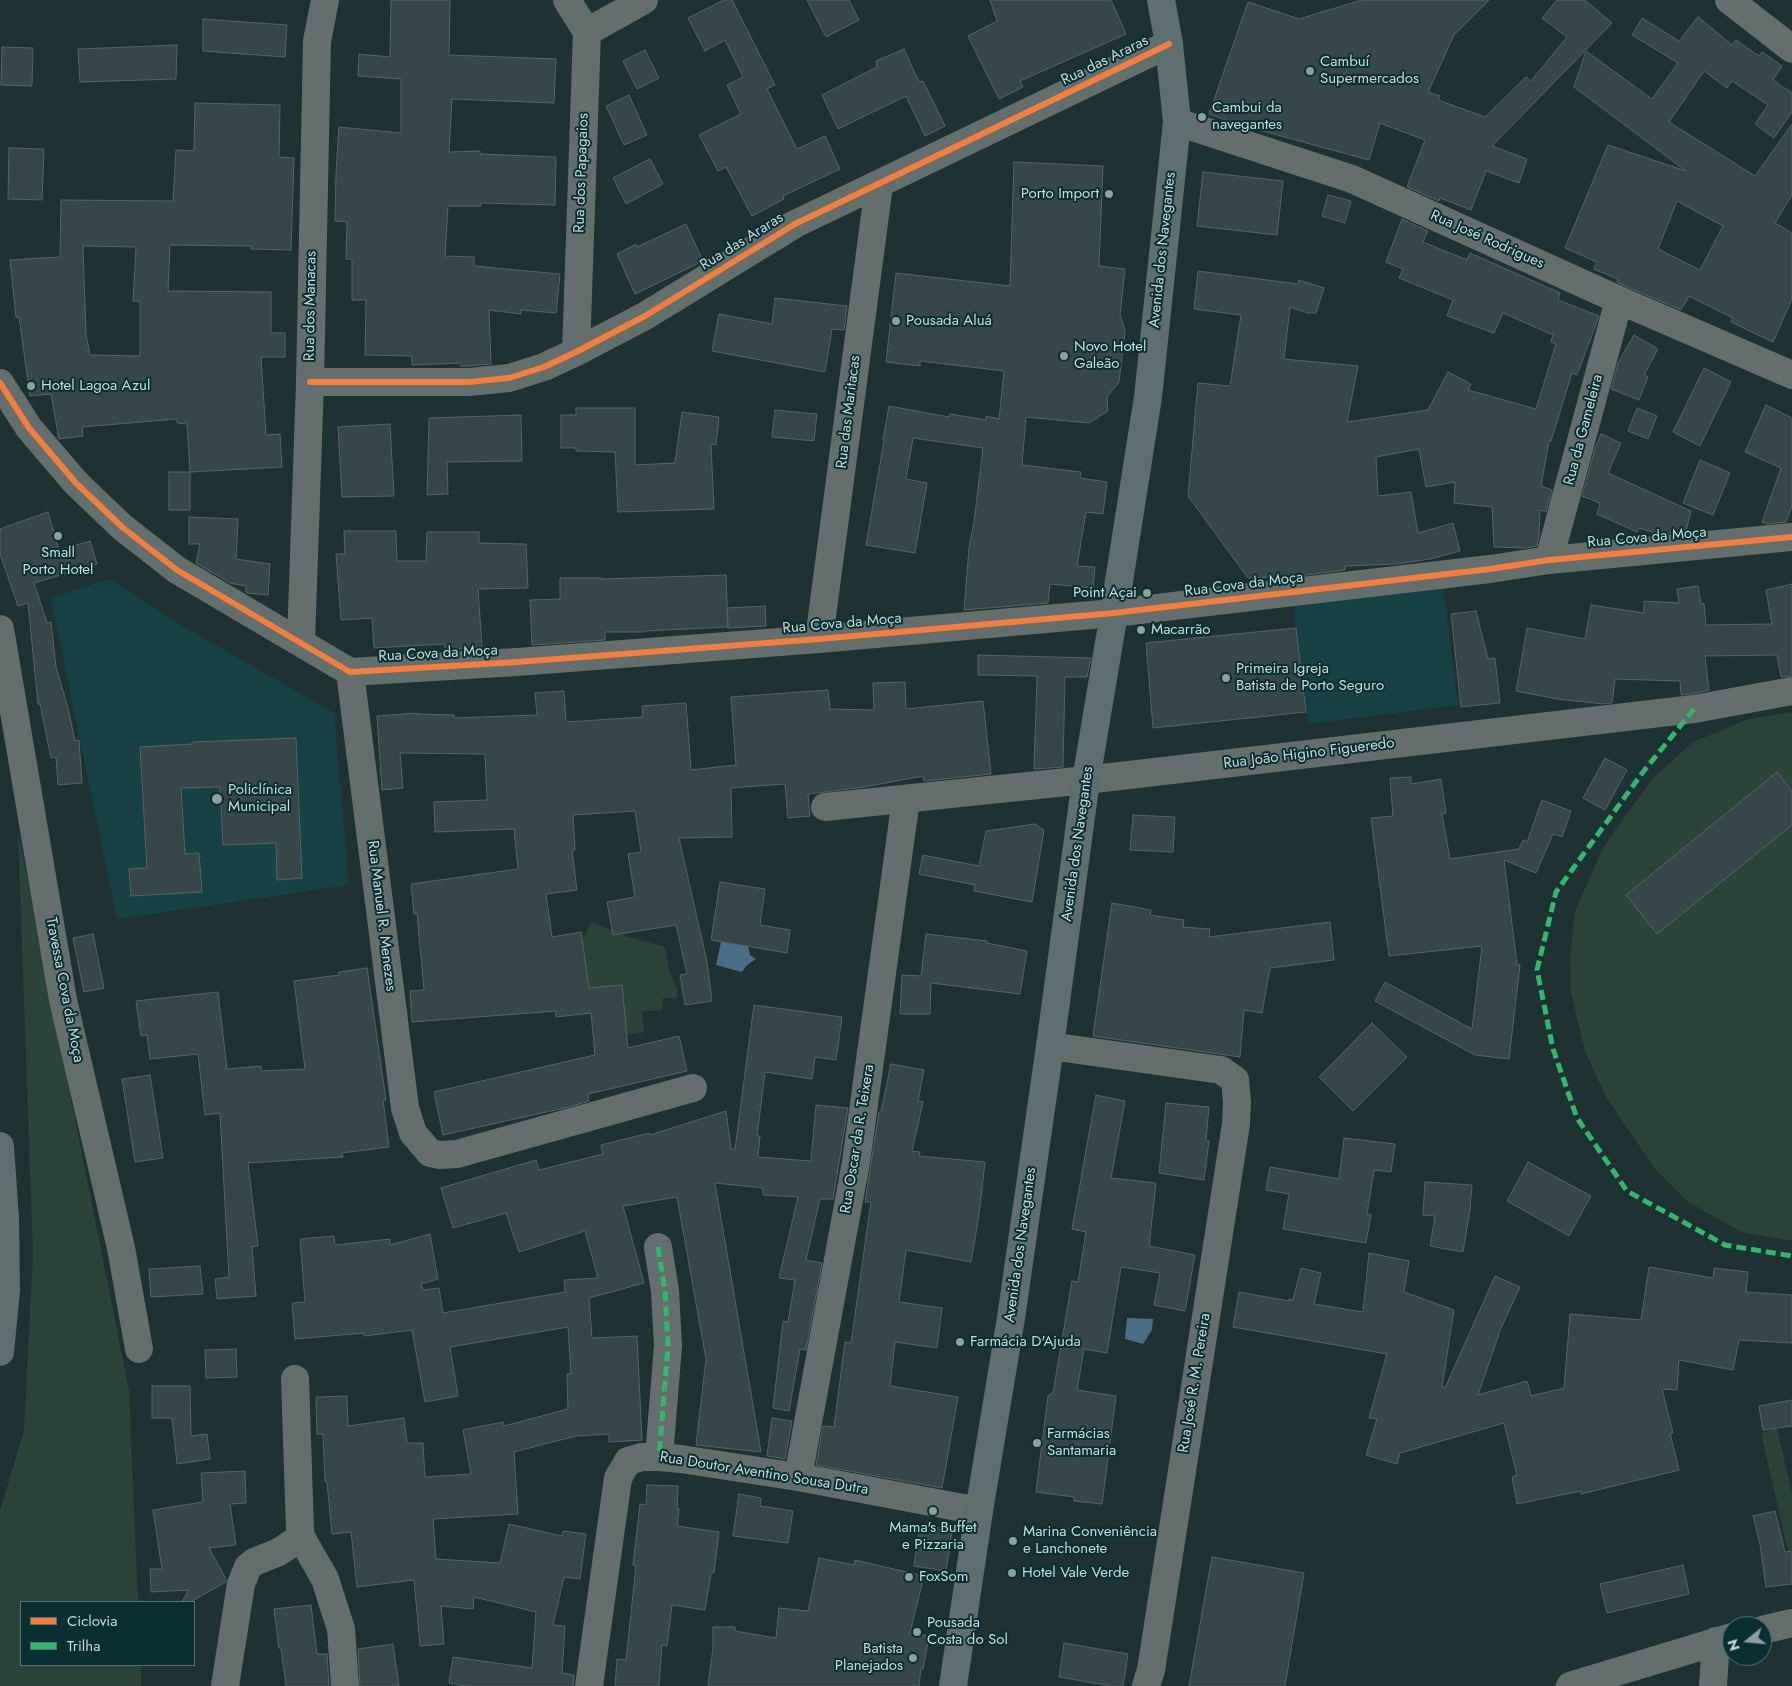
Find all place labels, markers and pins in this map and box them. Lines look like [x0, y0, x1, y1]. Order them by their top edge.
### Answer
place label: Cambuí Supermercados [1320, 53, 1419, 88]
marker: Cambuí Supermercados [1304, 65, 1316, 77]
place label: Cambui da navegantes [1212, 99, 1282, 134]
marker: Cambui da navegantes [1196, 111, 1208, 123]
place label: Porto Import [1021, 185, 1099, 203]
marker: Porto Import [1103, 188, 1115, 200]
place label: Pousada Aluá [906, 312, 992, 330]
marker: Pousada Aluá [890, 315, 902, 327]
place label: Novo Hotel Galeão [1074, 338, 1146, 373]
marker: Novo Hotel Galeão [1058, 350, 1070, 362]
place label: Hotel Lagoa Azul [41, 377, 150, 395]
marker: Hotel Lagoa Azul [25, 380, 37, 392]
marker: Small Porto Hotel [52, 530, 64, 542]
place label: Small Porto Hotel [22, 544, 94, 579]
place label: Point Açai [1073, 584, 1137, 602]
marker: Point Açai [1141, 587, 1153, 599]
place label: Macarrão [1151, 621, 1211, 639]
marker: Macarrão [1135, 624, 1147, 636]
place label: Primeira Igreja Batista de Porto Seguro [1236, 660, 1384, 695]
marker: Primeira Igreja Batista de Porto Seguro [1220, 672, 1232, 684]
place label: Policlínica Municipal [228, 781, 292, 816]
marker: Policlínica Municipal [210, 792, 224, 806]
place label: Farmácia D'Ajuda [970, 1333, 1081, 1351]
marker: Farmácia D'Ajuda [954, 1336, 966, 1348]
place label: Farmácias Santamaria [1047, 1425, 1116, 1460]
marker: Farmácias Santamaria [1031, 1437, 1043, 1449]
marker: Mama's Buffet e Pizzaria [927, 1505, 939, 1517]
place label: Mama's Buffet e Pizzaria [889, 1519, 977, 1554]
place label: Marina Conveniência e Lanchonete [1023, 1523, 1157, 1558]
marker: Marina Conveniência e Lanchonete [1007, 1535, 1019, 1547]
place label: Hotel Vale Verde [1022, 1564, 1129, 1582]
marker: Hotel Vale Verde [1006, 1567, 1018, 1579]
place label: FoxSom [919, 1568, 968, 1586]
marker: FoxSom [903, 1571, 915, 1583]
place label: Pousada Costa do Sol [927, 1614, 1008, 1649]
marker: Pousada Costa do Sol [911, 1626, 923, 1638]
place label: Batista Planejados [835, 1640, 903, 1675]
marker: Batista Planejados [907, 1652, 919, 1664]

